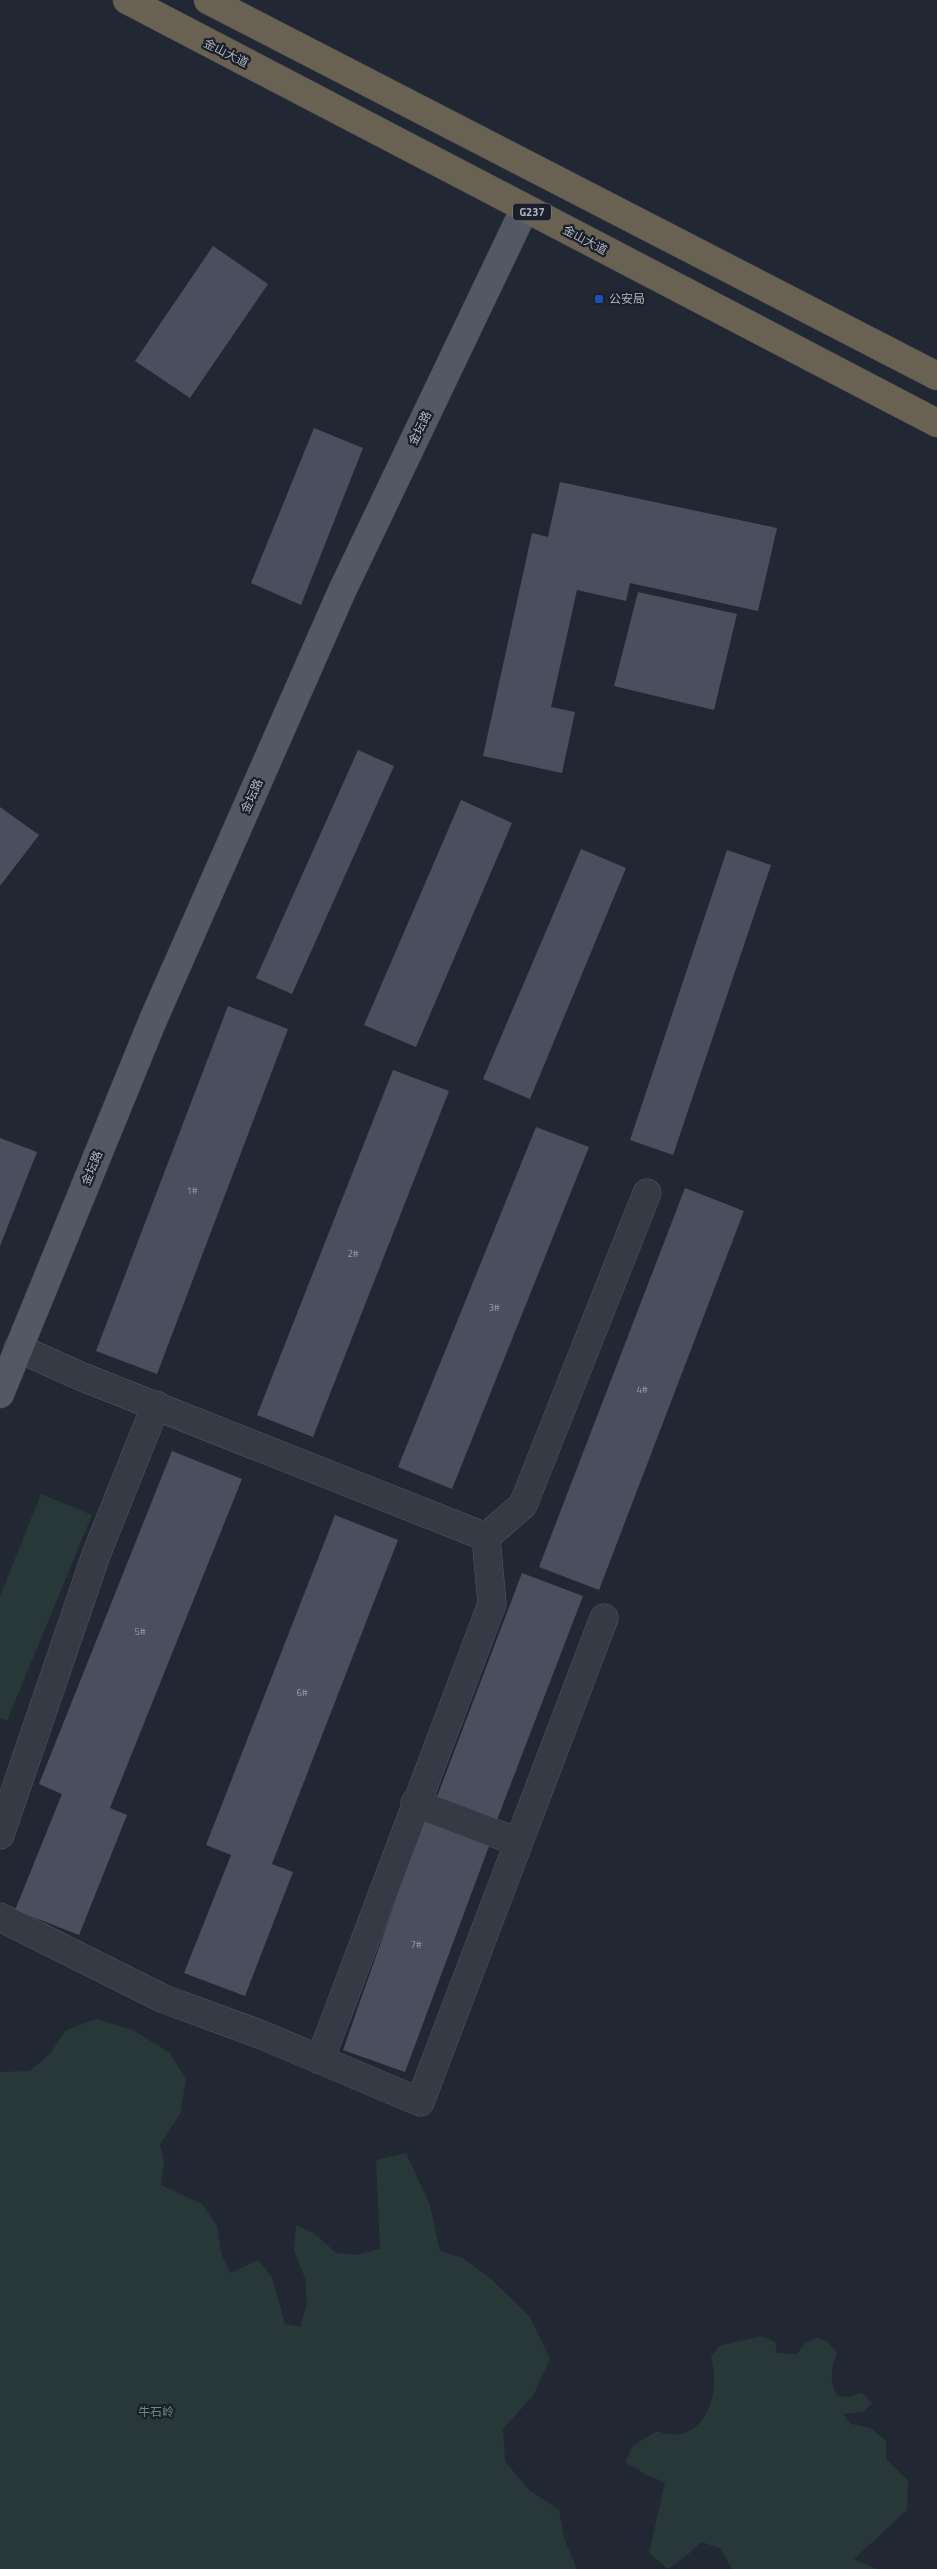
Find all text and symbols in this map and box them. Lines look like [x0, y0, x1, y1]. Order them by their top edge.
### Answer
street label: 金山大道 [201, 33, 252, 72]
road number: G237 [513, 203, 551, 220]
street label: 金山大道 [560, 220, 611, 259]
place label: 公安局 [609, 289, 645, 308]
marker: 公安局 [593, 293, 605, 305]
street label: 金坛路 [403, 407, 436, 448]
street label: 金坛路 [236, 775, 268, 816]
street label: 金坛路 [76, 1148, 107, 1188]
house number: 1# [186, 1183, 198, 1198]
house number: 2# [347, 1246, 359, 1261]
house number: 3# [488, 1300, 500, 1315]
house number: 4# [636, 1382, 648, 1397]
house number: 5# [134, 1624, 146, 1639]
house number: 6# [296, 1685, 308, 1700]
house number: 7# [410, 1937, 422, 1952]
park label: 牛石岭 [138, 2402, 174, 2421]

